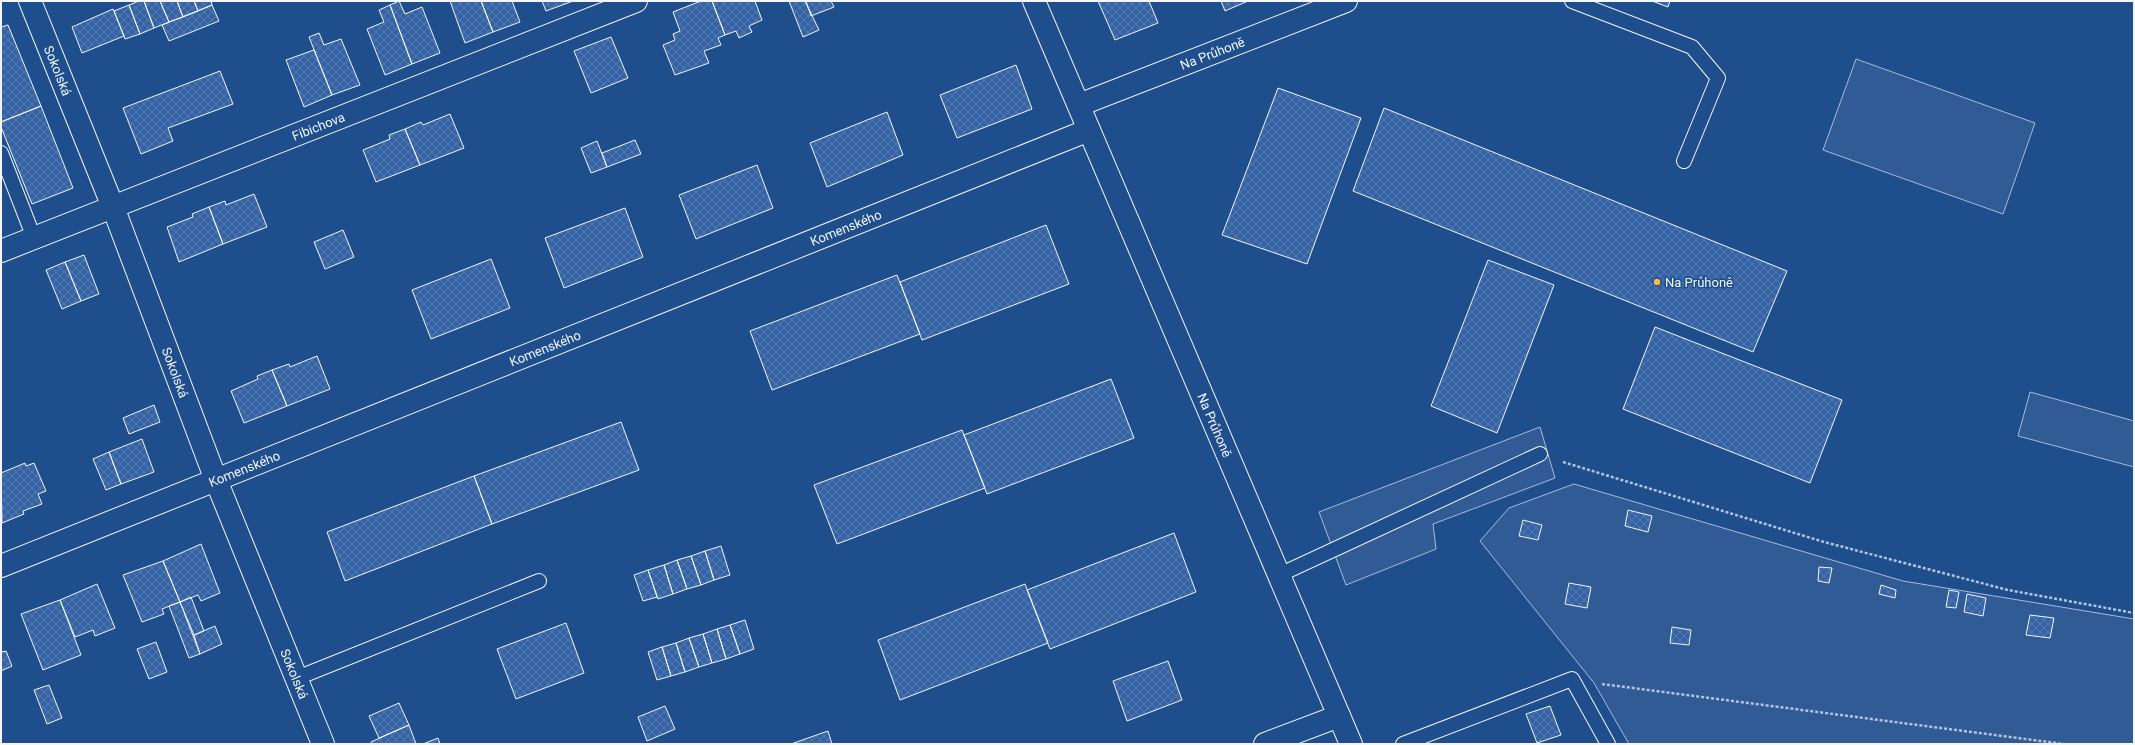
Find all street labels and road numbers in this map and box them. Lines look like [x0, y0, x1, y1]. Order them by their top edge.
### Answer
street label: Na Průhoně [1178, 34, 1247, 73]
street label: Sokolská [41, 44, 74, 98]
street label: Fibichova [290, 109, 347, 144]
street label: Komenského [808, 207, 884, 249]
street label: Komenského [507, 327, 583, 370]
street label: Sokolská [159, 345, 191, 400]
street label: Na Průhoně [1194, 391, 1235, 460]
street label: Komenského [207, 448, 282, 490]
street label: Sokolská [277, 647, 311, 701]

